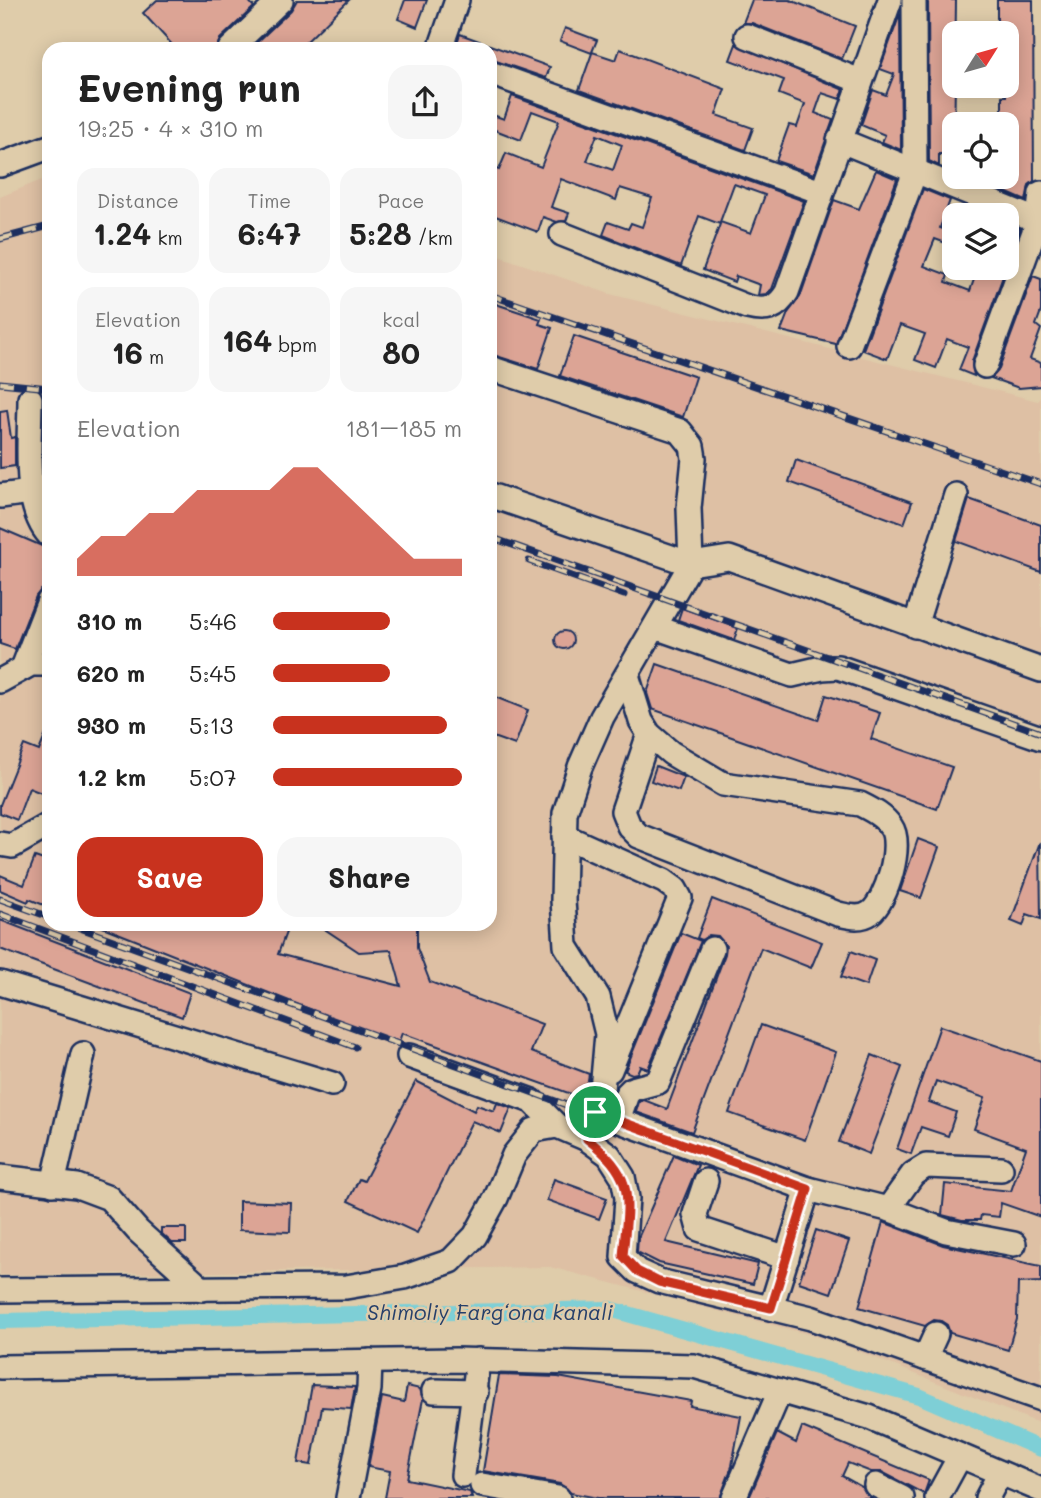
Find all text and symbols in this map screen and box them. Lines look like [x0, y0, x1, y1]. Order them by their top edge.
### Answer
north arrow [942, 21, 1018, 98]
map controls [942, 21, 1019, 280]
text: Evening run [77, 62, 301, 112]
button: share [388, 65, 462, 139]
button: locate [942, 112, 1019, 189]
text: 19:25 · 4 × 310 m [77, 113, 263, 143]
text: Distance [97, 188, 179, 213]
text: Time [248, 188, 291, 213]
text: Pace [378, 188, 424, 213]
button: layers [942, 203, 1019, 280]
text: 1.24 [93, 213, 151, 253]
text: 6:47 [238, 213, 301, 253]
text: 5:28 [349, 213, 412, 253]
text: km [151, 225, 183, 250]
text: /km [412, 225, 453, 250]
text: Elevation [95, 307, 180, 332]
text: kcal [382, 307, 420, 332]
text: 164 [222, 320, 272, 360]
text: 16 [111, 332, 143, 372]
text: bpm [272, 332, 317, 357]
text: 80 [382, 332, 420, 372]
text: m [143, 344, 164, 369]
text: Elevation [77, 413, 180, 443]
text: 181–185 m [345, 413, 462, 443]
text: 310 m [77, 606, 142, 636]
text: 5:46 [189, 606, 237, 636]
text: 620 m [77, 658, 145, 688]
text: 5:45 [189, 658, 236, 688]
text: 930 m [77, 710, 146, 740]
text: 5:13 [189, 710, 233, 740]
text: 1.2 km [77, 762, 146, 792]
text: 5:07 [189, 762, 237, 792]
button: Save [77, 837, 263, 917]
button: Share [277, 837, 462, 917]
pin [565, 1082, 625, 1142]
icon: arrive [576, 1093, 614, 1131]
water label: Shimoliy Fargʻona kanali [367, 1298, 613, 1325]

